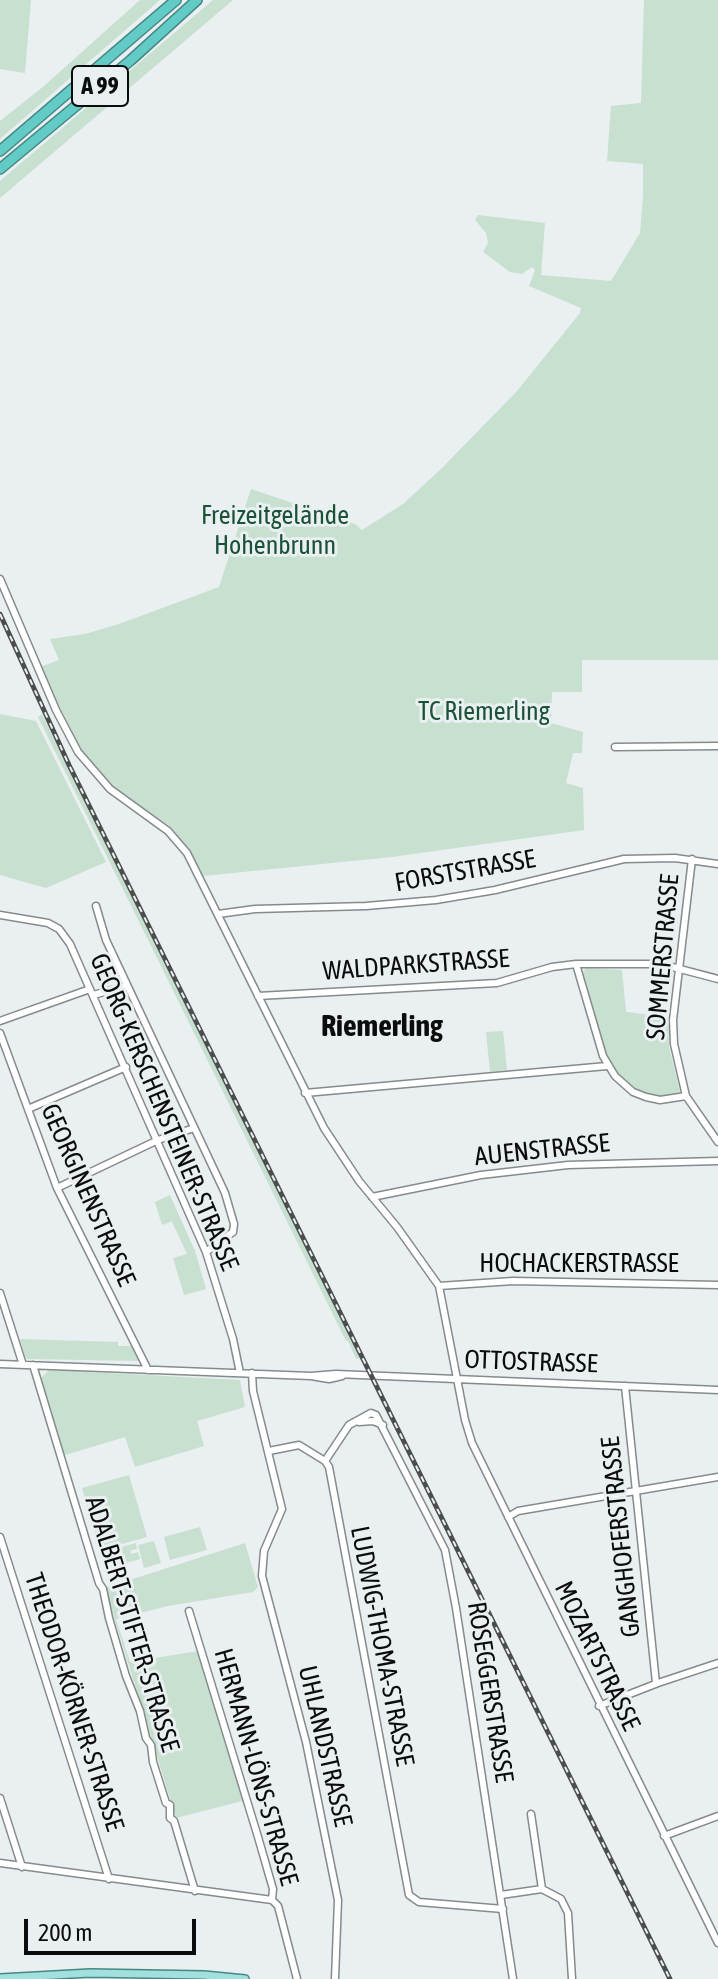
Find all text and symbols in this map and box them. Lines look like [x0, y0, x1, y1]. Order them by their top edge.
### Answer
road number: A 99 [72, 66, 128, 106]
park label: Freizeitgelände Hohenbrunn [201, 500, 349, 562]
park label: TC Riemerling [418, 696, 550, 728]
street label: FORSTSTRASSE [392, 843, 538, 899]
street label: SOMMERSTRASSE [640, 873, 686, 1041]
street label: WALDPARKSTRASSE [322, 943, 510, 987]
street label: GEORG-KERSCHENSTEINER-STRASSE [83, 949, 245, 1275]
district label: Riemerling [321, 1009, 443, 1045]
street label: GEORGINENSTRASSE [34, 1099, 142, 1291]
street label: AUENSTRASSE [473, 1127, 611, 1173]
street label: HOCHACKERSTRASSE [479, 1248, 679, 1280]
street label: OTTOSTRASSE [464, 1344, 598, 1380]
street label: GANGHOFERSTRASSE [595, 1435, 647, 1639]
street label: ADALBERT-STIFTER-STRASSE [78, 1492, 186, 1756]
street label: LUDWIG-THOMA-STRASSE [343, 1524, 421, 1768]
street label: THEODOR-KÖRNER-STRASSE [18, 1569, 130, 1835]
street label: MOZARTSTRASSE [547, 1576, 647, 1736]
street label: ROSEGGERSTRASSE [460, 1599, 520, 1785]
street label: HERMANN-LÖNS-STRASSE [207, 1645, 305, 1889]
street label: UHLANDSTRASSE [291, 1663, 359, 1829]
scale bar [28, 1903, 200, 1953]
text: 200 m [38, 1919, 92, 1946]

